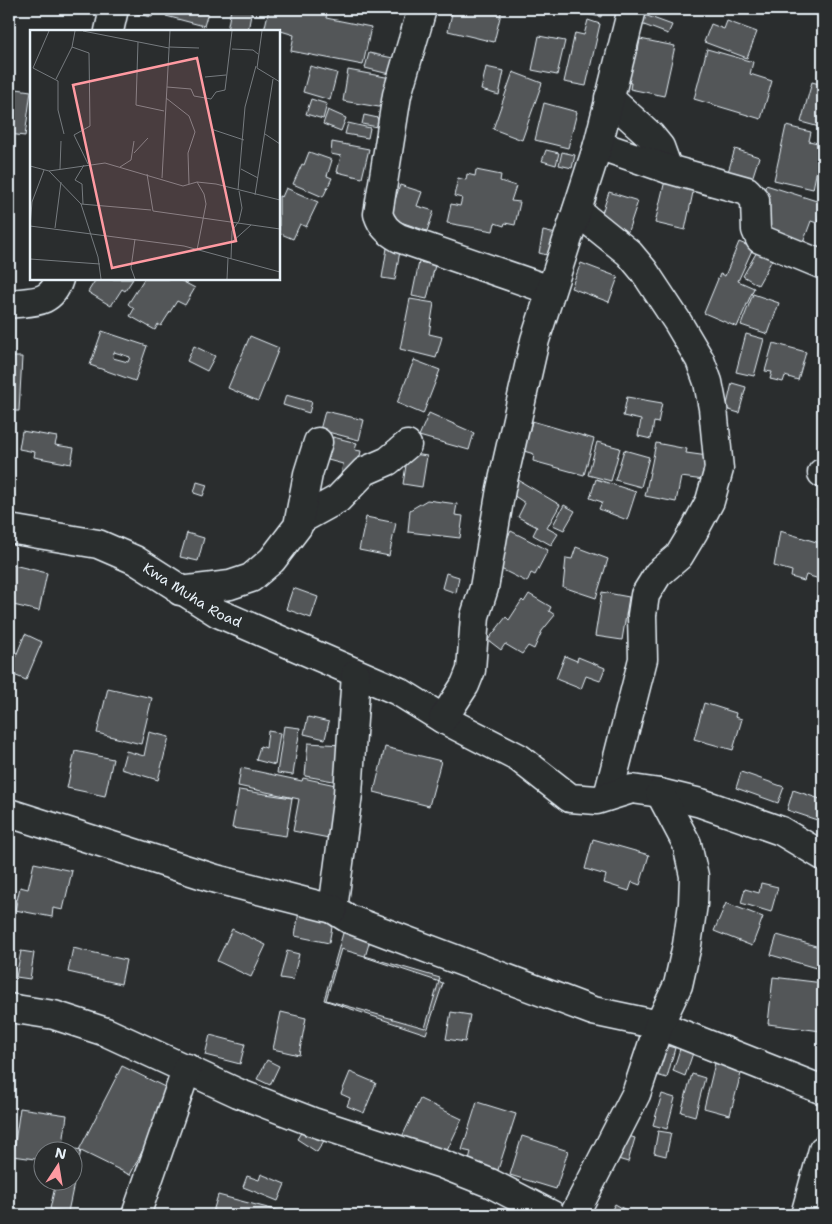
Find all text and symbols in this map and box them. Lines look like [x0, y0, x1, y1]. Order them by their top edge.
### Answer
inset map [30, 30, 280, 280]
street label: Kwa Muha Road [140, 558, 245, 631]
north arrow [32, 1142, 82, 1192]
text: N [53, 1143, 68, 1163]

